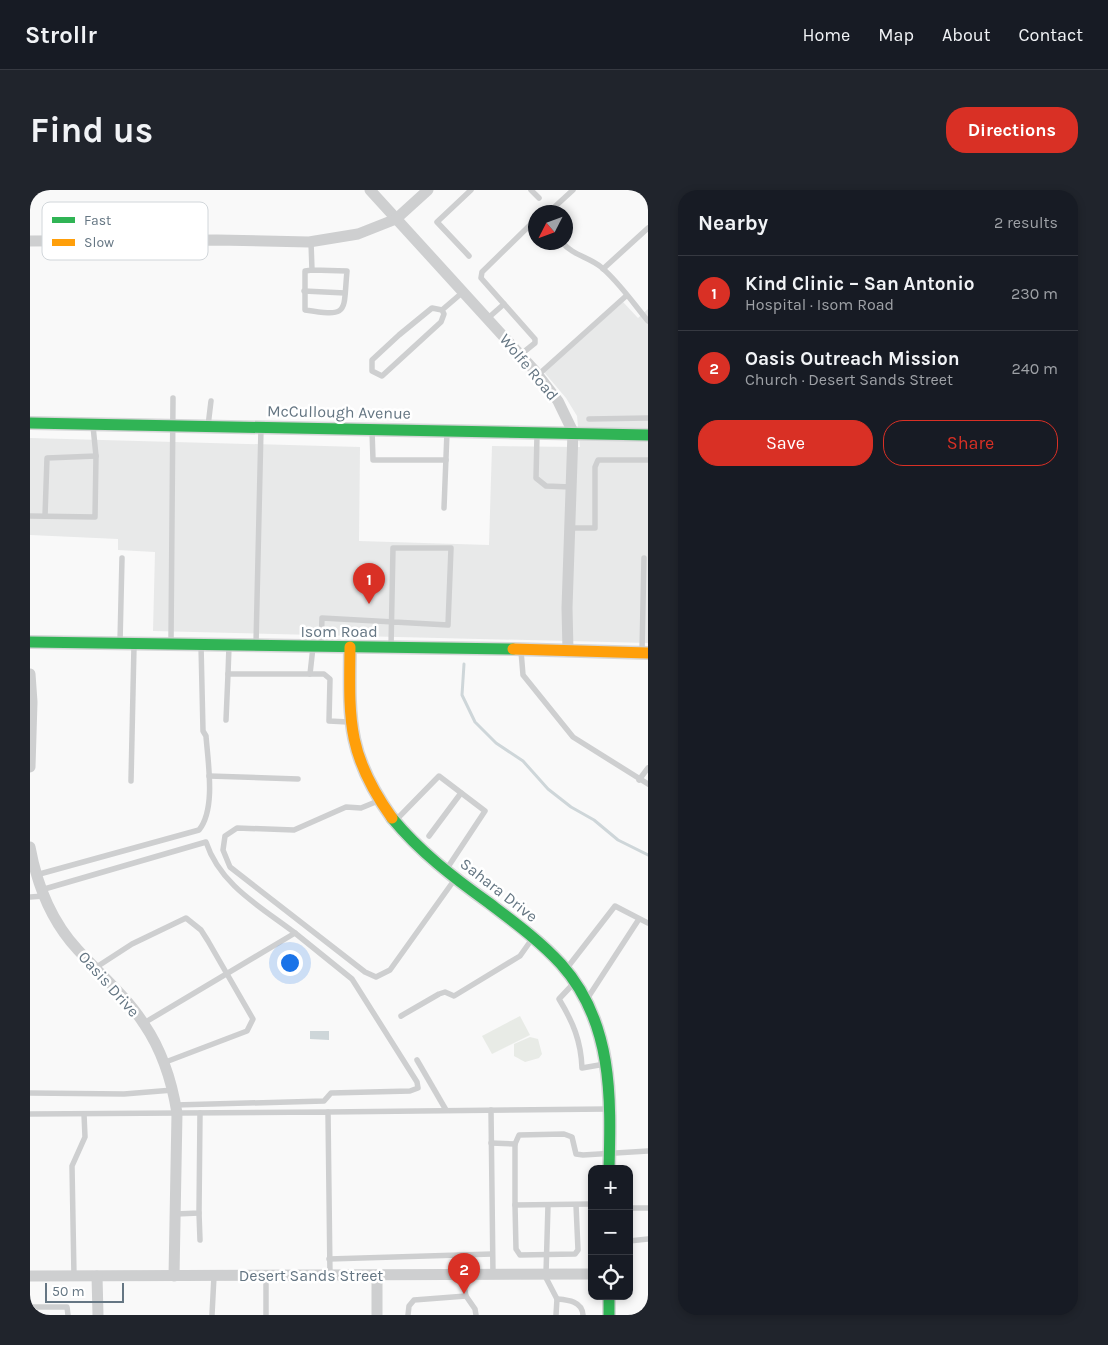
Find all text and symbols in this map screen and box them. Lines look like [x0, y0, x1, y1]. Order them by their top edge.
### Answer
text: Strollr [25, 21, 97, 49]
text: Home [802, 24, 850, 46]
text: Map [878, 24, 914, 46]
text: About [942, 24, 991, 46]
text: Contact [1019, 24, 1083, 46]
button: Directions [946, 107, 1078, 153]
text: Find us [30, 110, 153, 151]
legend [42, 202, 208, 260]
north arrow [528, 205, 573, 250]
text: Nearby [698, 211, 768, 235]
text: Fast [84, 212, 111, 229]
text: 2 results [994, 213, 1058, 232]
text: Slow [84, 234, 114, 251]
text: Kind Clinic – San Antonio [745, 273, 974, 295]
text: 1 [711, 284, 717, 303]
text: 230 m [1011, 284, 1058, 303]
text: Hospital · Isom Road [745, 295, 894, 314]
street label: Wolfe Road [496, 330, 562, 404]
text: Oasis Outreach Mission [745, 348, 960, 370]
text: 2 [709, 359, 719, 378]
text: 240 m [1012, 359, 1058, 378]
text: Church · Desert Sands Street [745, 370, 953, 389]
street label: McCullough Avenue [267, 401, 411, 423]
button: Save [698, 420, 873, 466]
button: Share [883, 420, 1058, 466]
pin: 1 [353, 563, 385, 604]
street label: Isom Road [300, 622, 378, 641]
street label: Sahara Drive [457, 854, 541, 926]
street label: Oasis Drive [75, 947, 143, 1021]
your location [277, 950, 303, 976]
map controls [588, 1165, 633, 1300]
button: + [588, 1165, 633, 1210]
button: − [588, 1210, 633, 1255]
pin: 2 [448, 1253, 480, 1294]
button: locate [588, 1255, 633, 1300]
street label: Desert Sands Street [239, 1266, 383, 1285]
scale bar [45, 1280, 124, 1303]
text: 50 m [52, 1283, 85, 1300]

